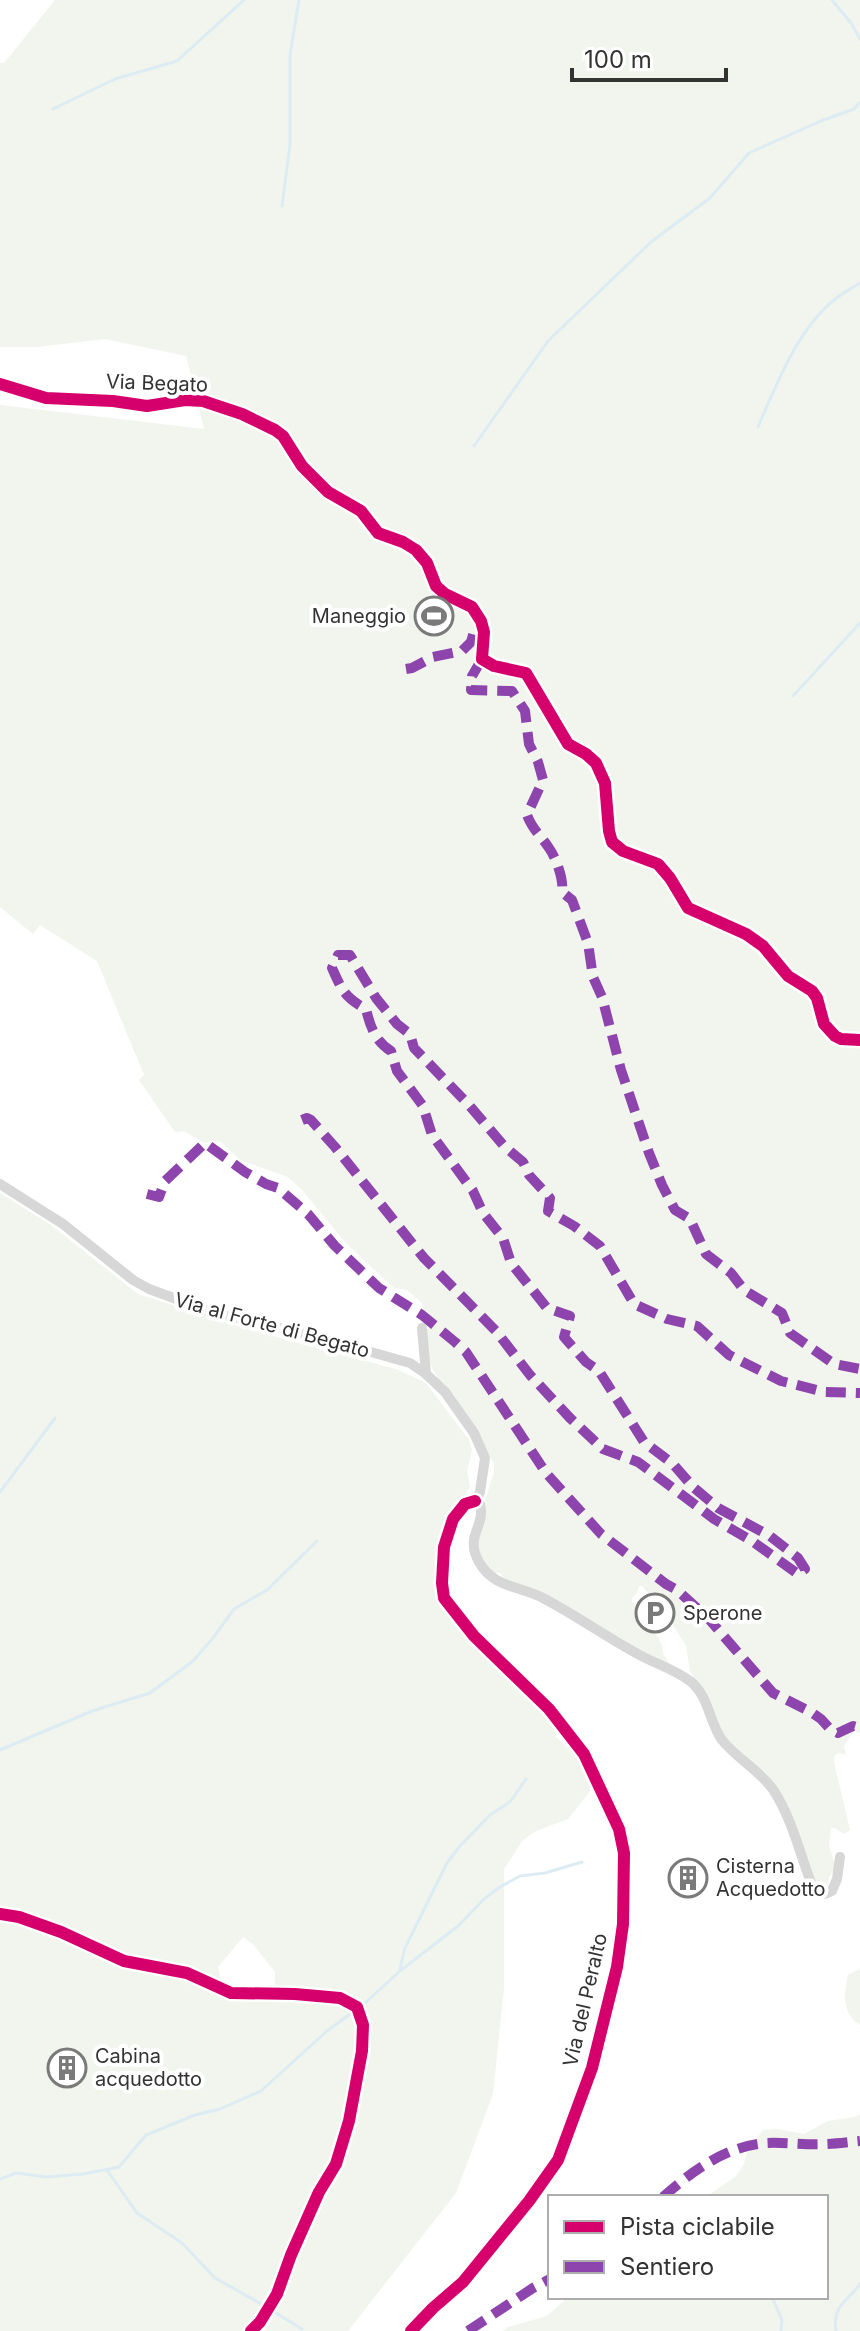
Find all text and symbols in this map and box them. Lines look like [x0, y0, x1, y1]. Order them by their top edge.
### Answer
scale bar [572, 32, 726, 82]
text: 100 m [584, 45, 652, 74]
street label: Via Begato [106, 369, 208, 397]
sports icon: Maneggio [413, 595, 455, 637]
place label: Maneggio [312, 604, 406, 628]
street label: Via al Forte di Begato [172, 1287, 372, 1363]
parking icon: Sperone [634, 1592, 676, 1634]
place label: Sperone [683, 1601, 762, 1625]
place label: Cisterna Acquedotto [716, 1854, 826, 1901]
building icon: Cisterna Acquedotto [667, 1857, 709, 1899]
street label: Via del Peralto [558, 1931, 612, 2069]
place label: Cabina acquedotto [95, 2044, 202, 2091]
building icon: Cabina acquedotto [46, 2047, 88, 2089]
legend [548, 2195, 828, 2299]
text: Pista ciclabile [620, 2212, 775, 2241]
text: Sentiero [620, 2252, 714, 2281]

